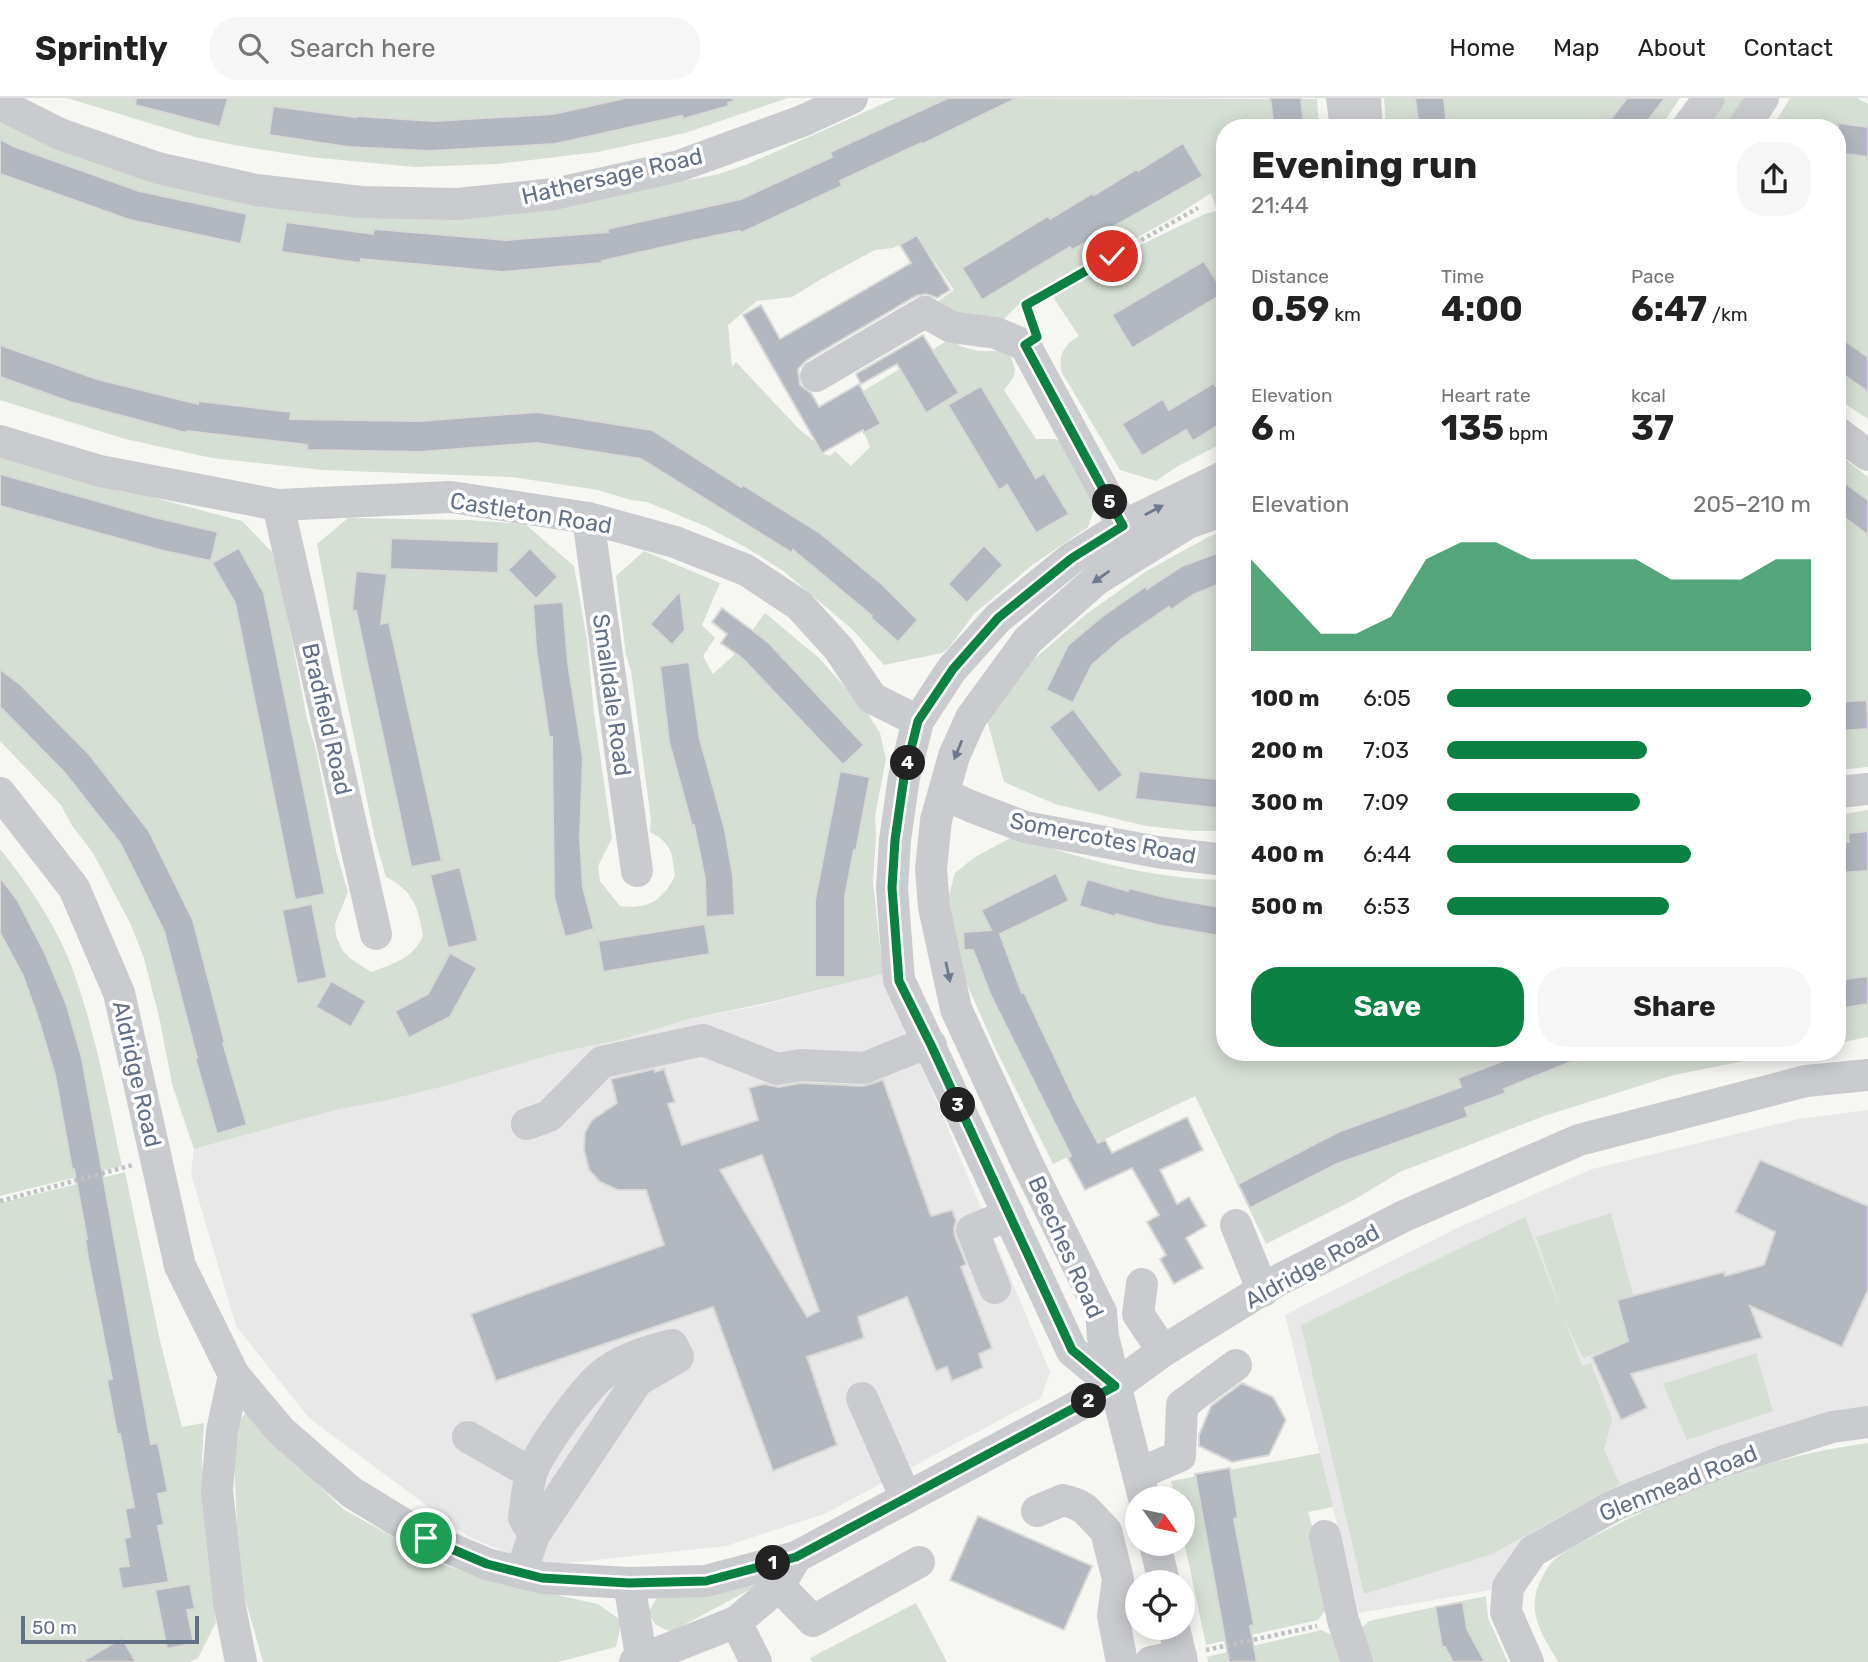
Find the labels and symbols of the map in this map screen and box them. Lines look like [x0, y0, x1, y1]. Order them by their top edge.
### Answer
street label: Hathersage Road [519, 142, 705, 210]
pin [1082, 226, 1142, 286]
pin: 5 [1092, 484, 1128, 520]
street label: Castleton Road [448, 486, 614, 540]
one-way arrow [1144, 504, 1164, 515]
one-way arrow [1091, 571, 1111, 584]
street label: Smalldale Road [587, 612, 637, 778]
street label: Bradfield Road [296, 640, 358, 798]
one-way arrow [952, 740, 963, 761]
pin: 4 [890, 746, 926, 780]
street label: Somercotes Road [1008, 806, 1198, 870]
one-way arrow [943, 961, 954, 983]
street label: Aldridge Road [107, 998, 167, 1150]
pin: 3 [940, 1088, 976, 1122]
street label: Beeches Road [1022, 1172, 1110, 1322]
street label: Aldridge Road [1240, 1218, 1384, 1314]
pin: 2 [1072, 1384, 1106, 1418]
street label: Glenmead Road [1595, 1439, 1761, 1527]
north arrow [1125, 1486, 1195, 1556]
pin [396, 1508, 456, 1568]
pin: 1 [756, 1546, 790, 1580]
scale bar [21, 1613, 200, 1645]

